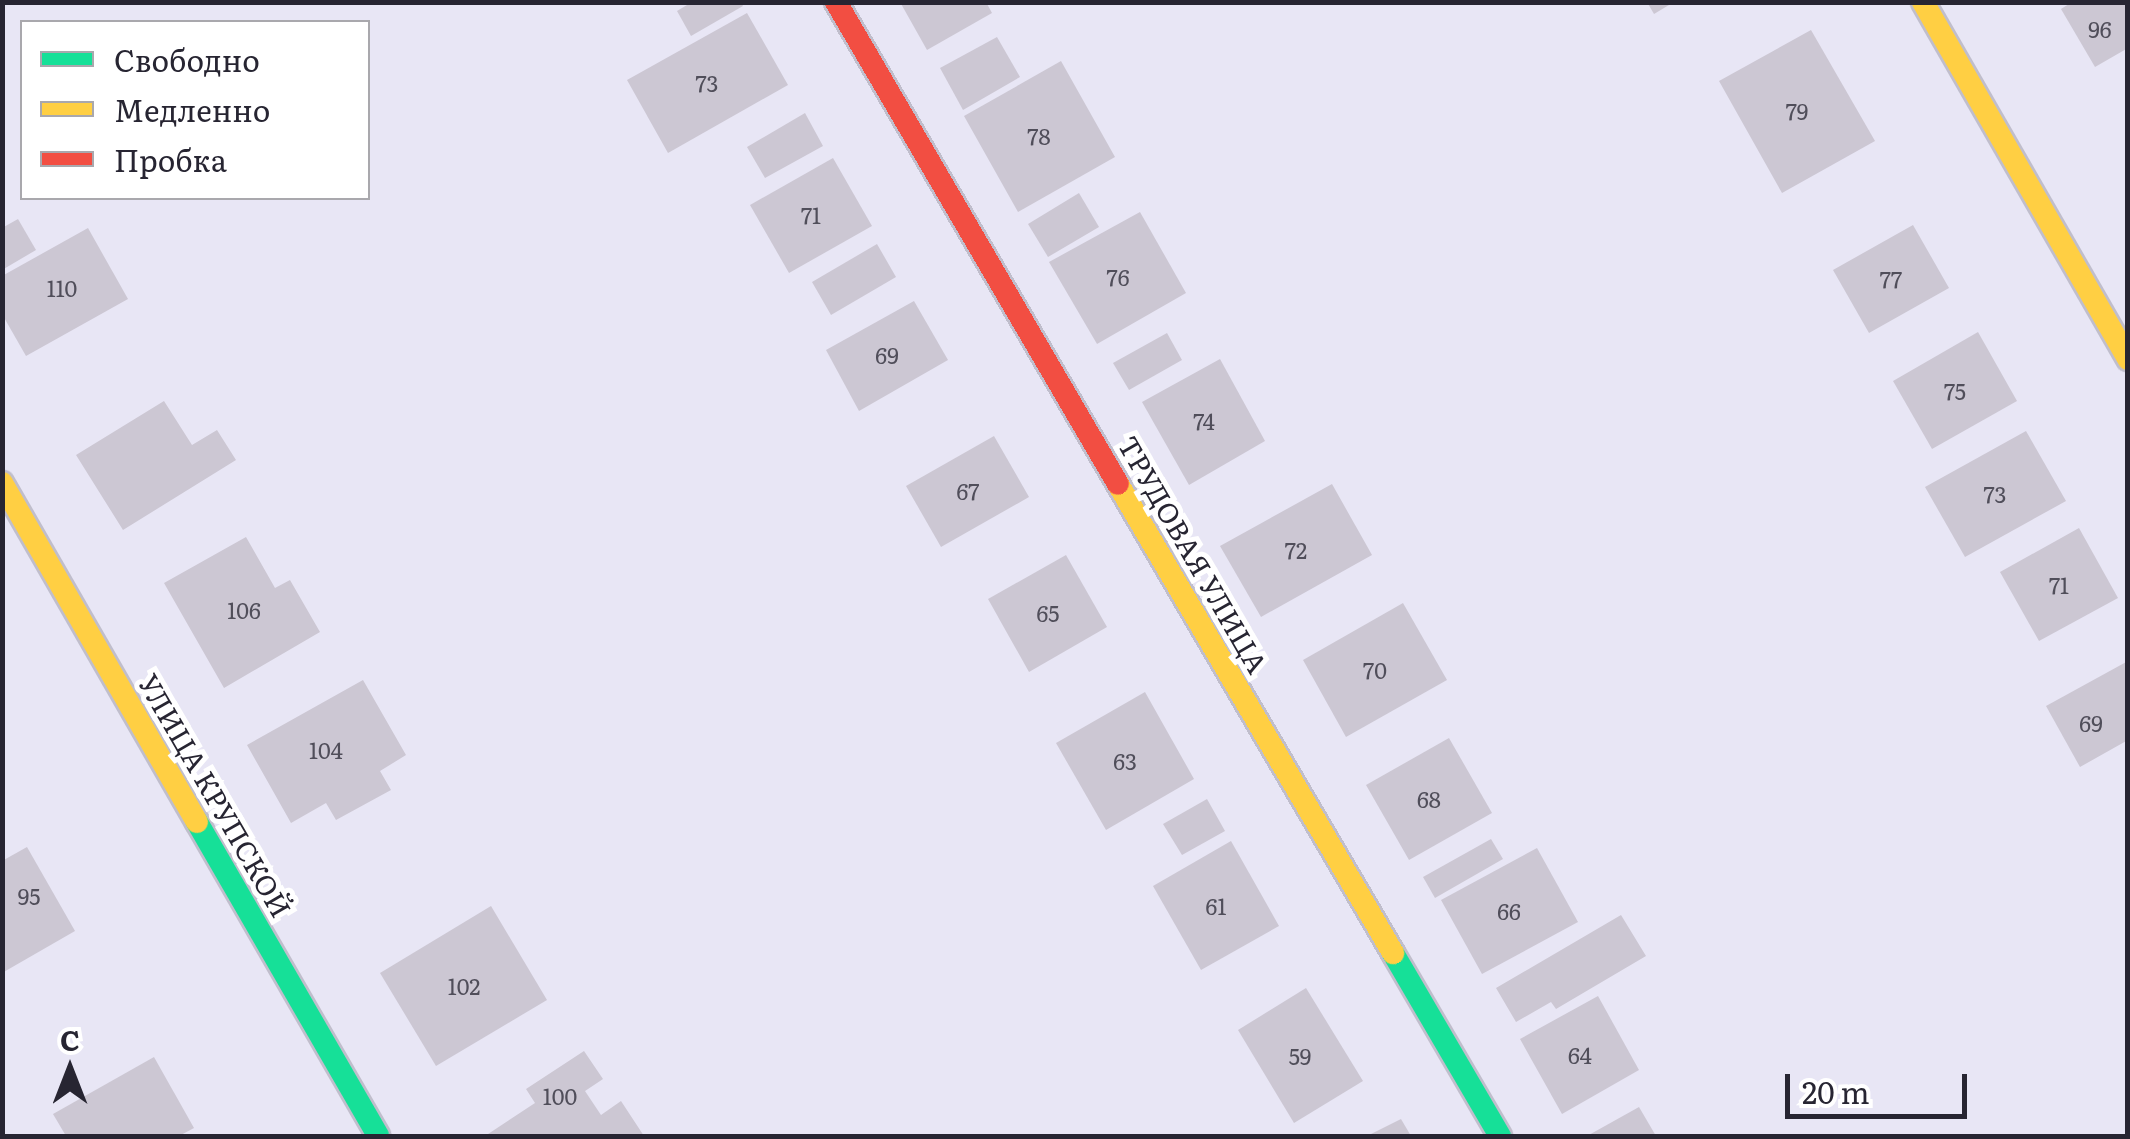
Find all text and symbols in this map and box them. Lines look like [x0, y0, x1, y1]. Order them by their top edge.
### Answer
house number: 96 [2088, 16, 2112, 42]
legend [20, 20, 370, 200]
text: Свободно [114, 37, 260, 81]
house number: 73 [696, 70, 718, 96]
text: Медленно [114, 87, 270, 131]
house number: 79 [1786, 98, 1808, 124]
house number: 78 [1027, 123, 1051, 149]
text: Пробка [114, 137, 227, 181]
house number: 71 [801, 202, 821, 228]
house number: 76 [1107, 264, 1129, 290]
house number: 77 [1880, 266, 1902, 292]
house number: 110 [47, 275, 77, 301]
house number: 69 [875, 342, 899, 368]
house number: 75 [1944, 378, 1966, 404]
house number: 74 [1193, 408, 1215, 434]
street label: ТРУДОВАЯ УЛИЦА [1112, 429, 1276, 679]
house number: 67 [957, 478, 979, 504]
house number: 73 [1984, 481, 2006, 507]
house number: 72 [1285, 537, 1307, 563]
house number: 71 [2049, 572, 2069, 598]
house number: 106 [227, 597, 261, 623]
house number: 65 [1037, 600, 1059, 626]
house number: 70 [1363, 657, 1387, 683]
street label: УЛИЦА КРУПСКОЙ [133, 667, 299, 923]
house number: 69 [2079, 710, 2103, 736]
house number: 104 [309, 737, 343, 763]
house number: 63 [1113, 748, 1137, 774]
house number: 68 [1417, 786, 1441, 812]
house number: 95 [18, 883, 40, 909]
house number: 61 [1206, 893, 1226, 919]
house number: 66 [1497, 898, 1521, 924]
house number: 102 [448, 973, 480, 999]
text: С [60, 1018, 80, 1060]
north arrow [20, 1019, 120, 1119]
house number: 64 [1568, 1042, 1592, 1068]
house number: 59 [1289, 1043, 1311, 1069]
scale bar [1790, 1054, 1972, 1116]
text: 20 m [1802, 1069, 1870, 1113]
house number: 100 [543, 1083, 577, 1109]

